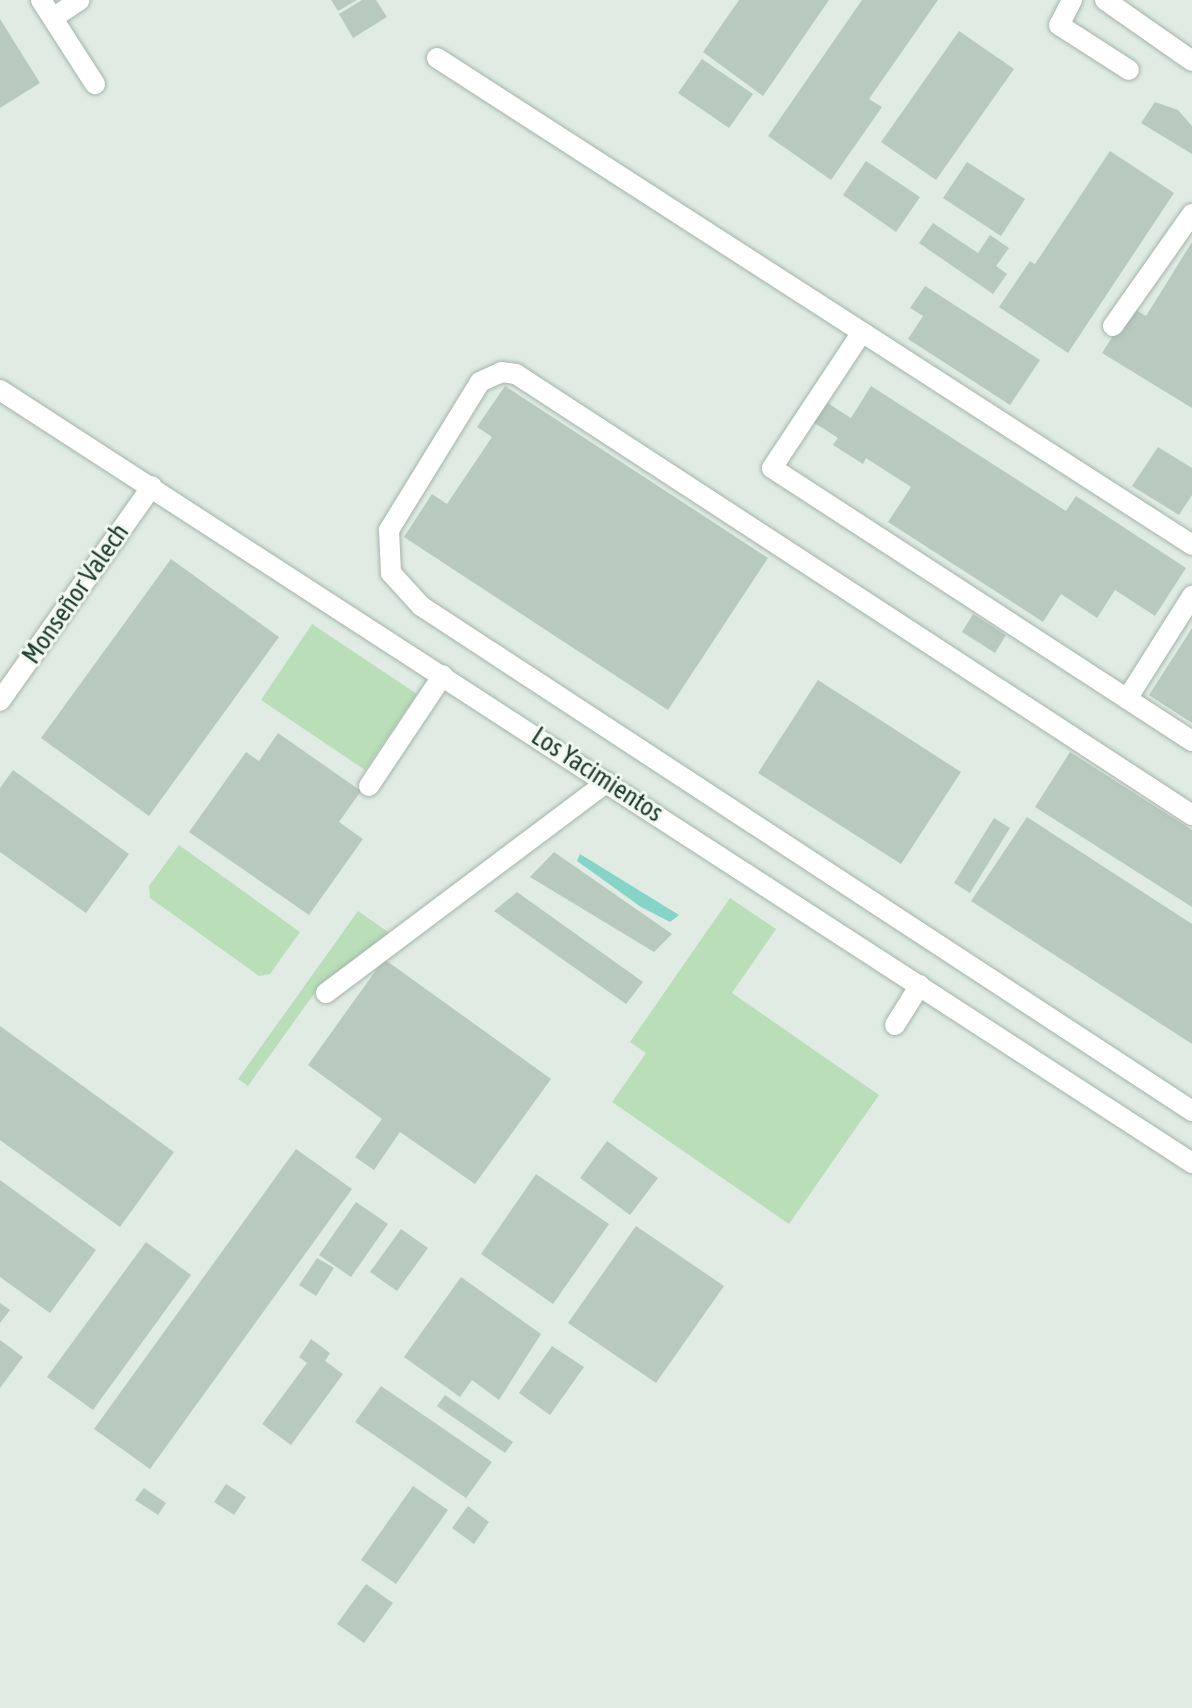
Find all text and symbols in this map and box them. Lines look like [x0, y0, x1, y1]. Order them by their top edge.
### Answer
street label: Monseñor Valech [16, 518, 136, 670]
street label: Los Yacimientos [525, 721, 669, 829]

